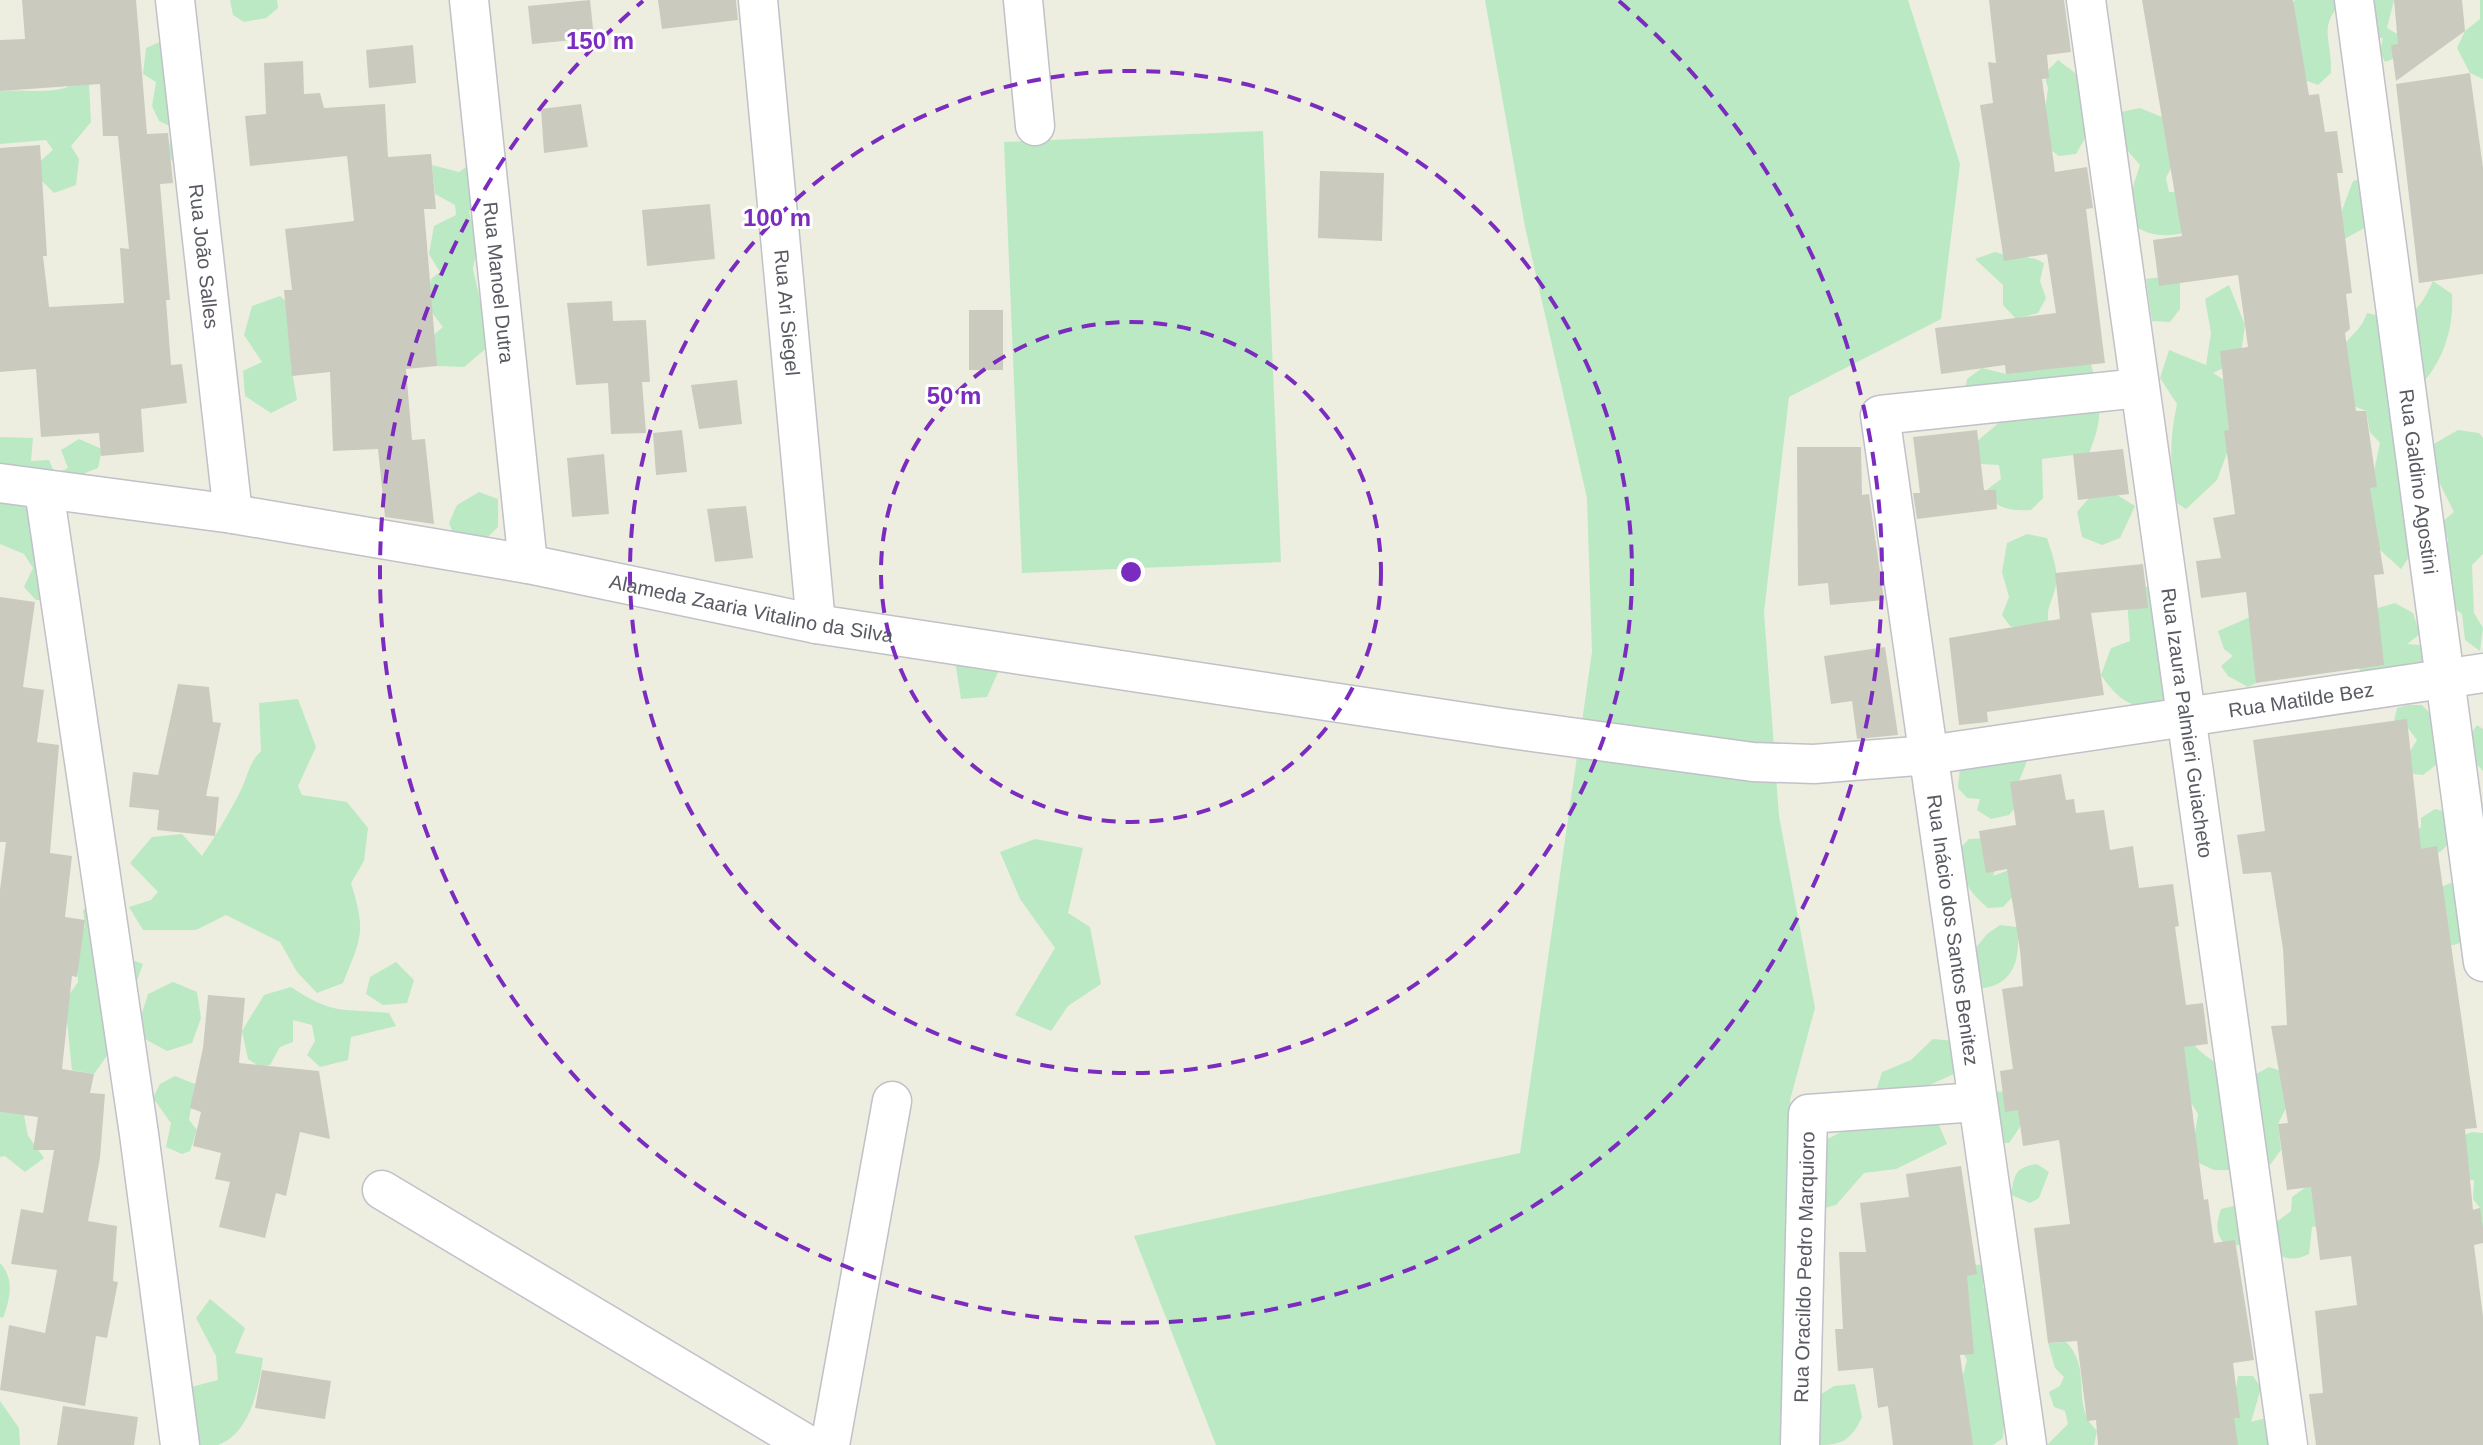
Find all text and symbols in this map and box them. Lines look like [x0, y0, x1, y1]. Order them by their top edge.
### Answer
text: 150 m [566, 27, 634, 54]
street label: Rua João Salles [185, 183, 223, 330]
street label: Rua Manoel Dutra [479, 201, 518, 365]
text: 100 m [743, 204, 811, 231]
street label: Rua Ari Siegel [770, 249, 804, 377]
text: 50 m [927, 382, 981, 409]
street label: Rua Galdino Agostini [2395, 388, 2442, 576]
centre of rings [1117, 558, 1145, 586]
street label: Alameda Zaaria Vitalino da Silva [607, 570, 896, 647]
street label: Rua Izaura Palmieri Guiacheto [2157, 587, 2217, 859]
street label: Rua Matilde Bez [2227, 678, 2375, 722]
street label: Rua Inácio dos Santos Benitez [1923, 793, 1983, 1067]
street label: Rua Oracildo Pedro Marquioro [1790, 1131, 1819, 1403]

